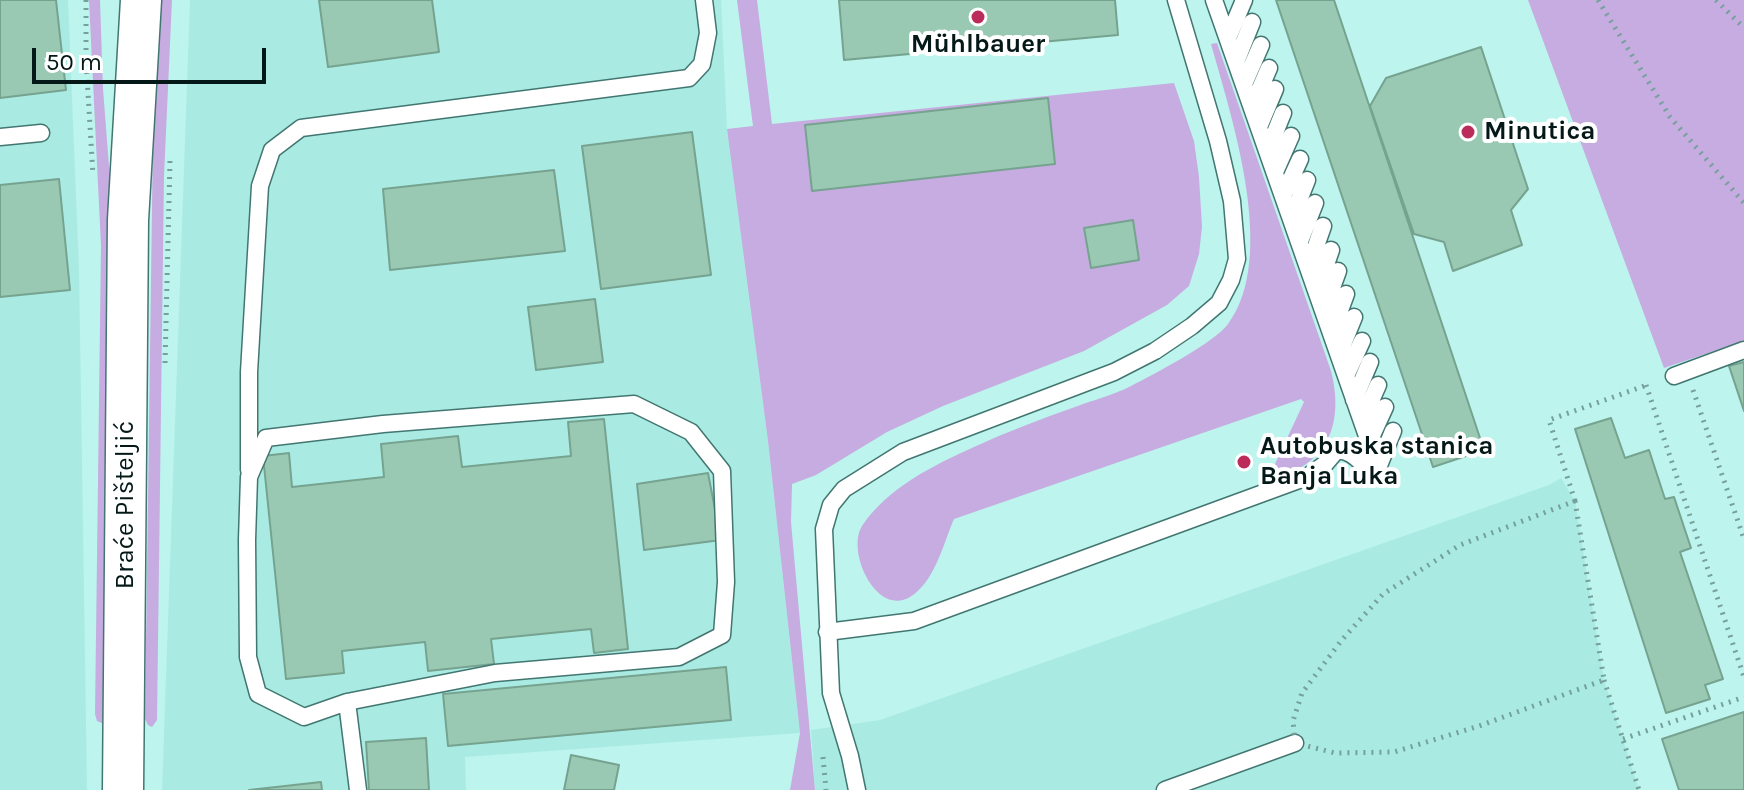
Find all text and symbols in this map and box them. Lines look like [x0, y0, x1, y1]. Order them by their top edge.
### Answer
marker: Mühlbauer [969, 8, 987, 26]
place label: Mühlbauer [911, 29, 1045, 61]
scale bar [36, 32, 270, 82]
text: 50 m [46, 48, 102, 76]
place label: Minutica [1484, 116, 1596, 148]
marker: Minutica [1459, 123, 1477, 141]
street label: Braće Pišteljić [110, 421, 142, 589]
place label: Autobuska stanica Banja Luka [1260, 431, 1494, 492]
marker: Autobuska stanica Banja Luka [1235, 453, 1253, 471]

